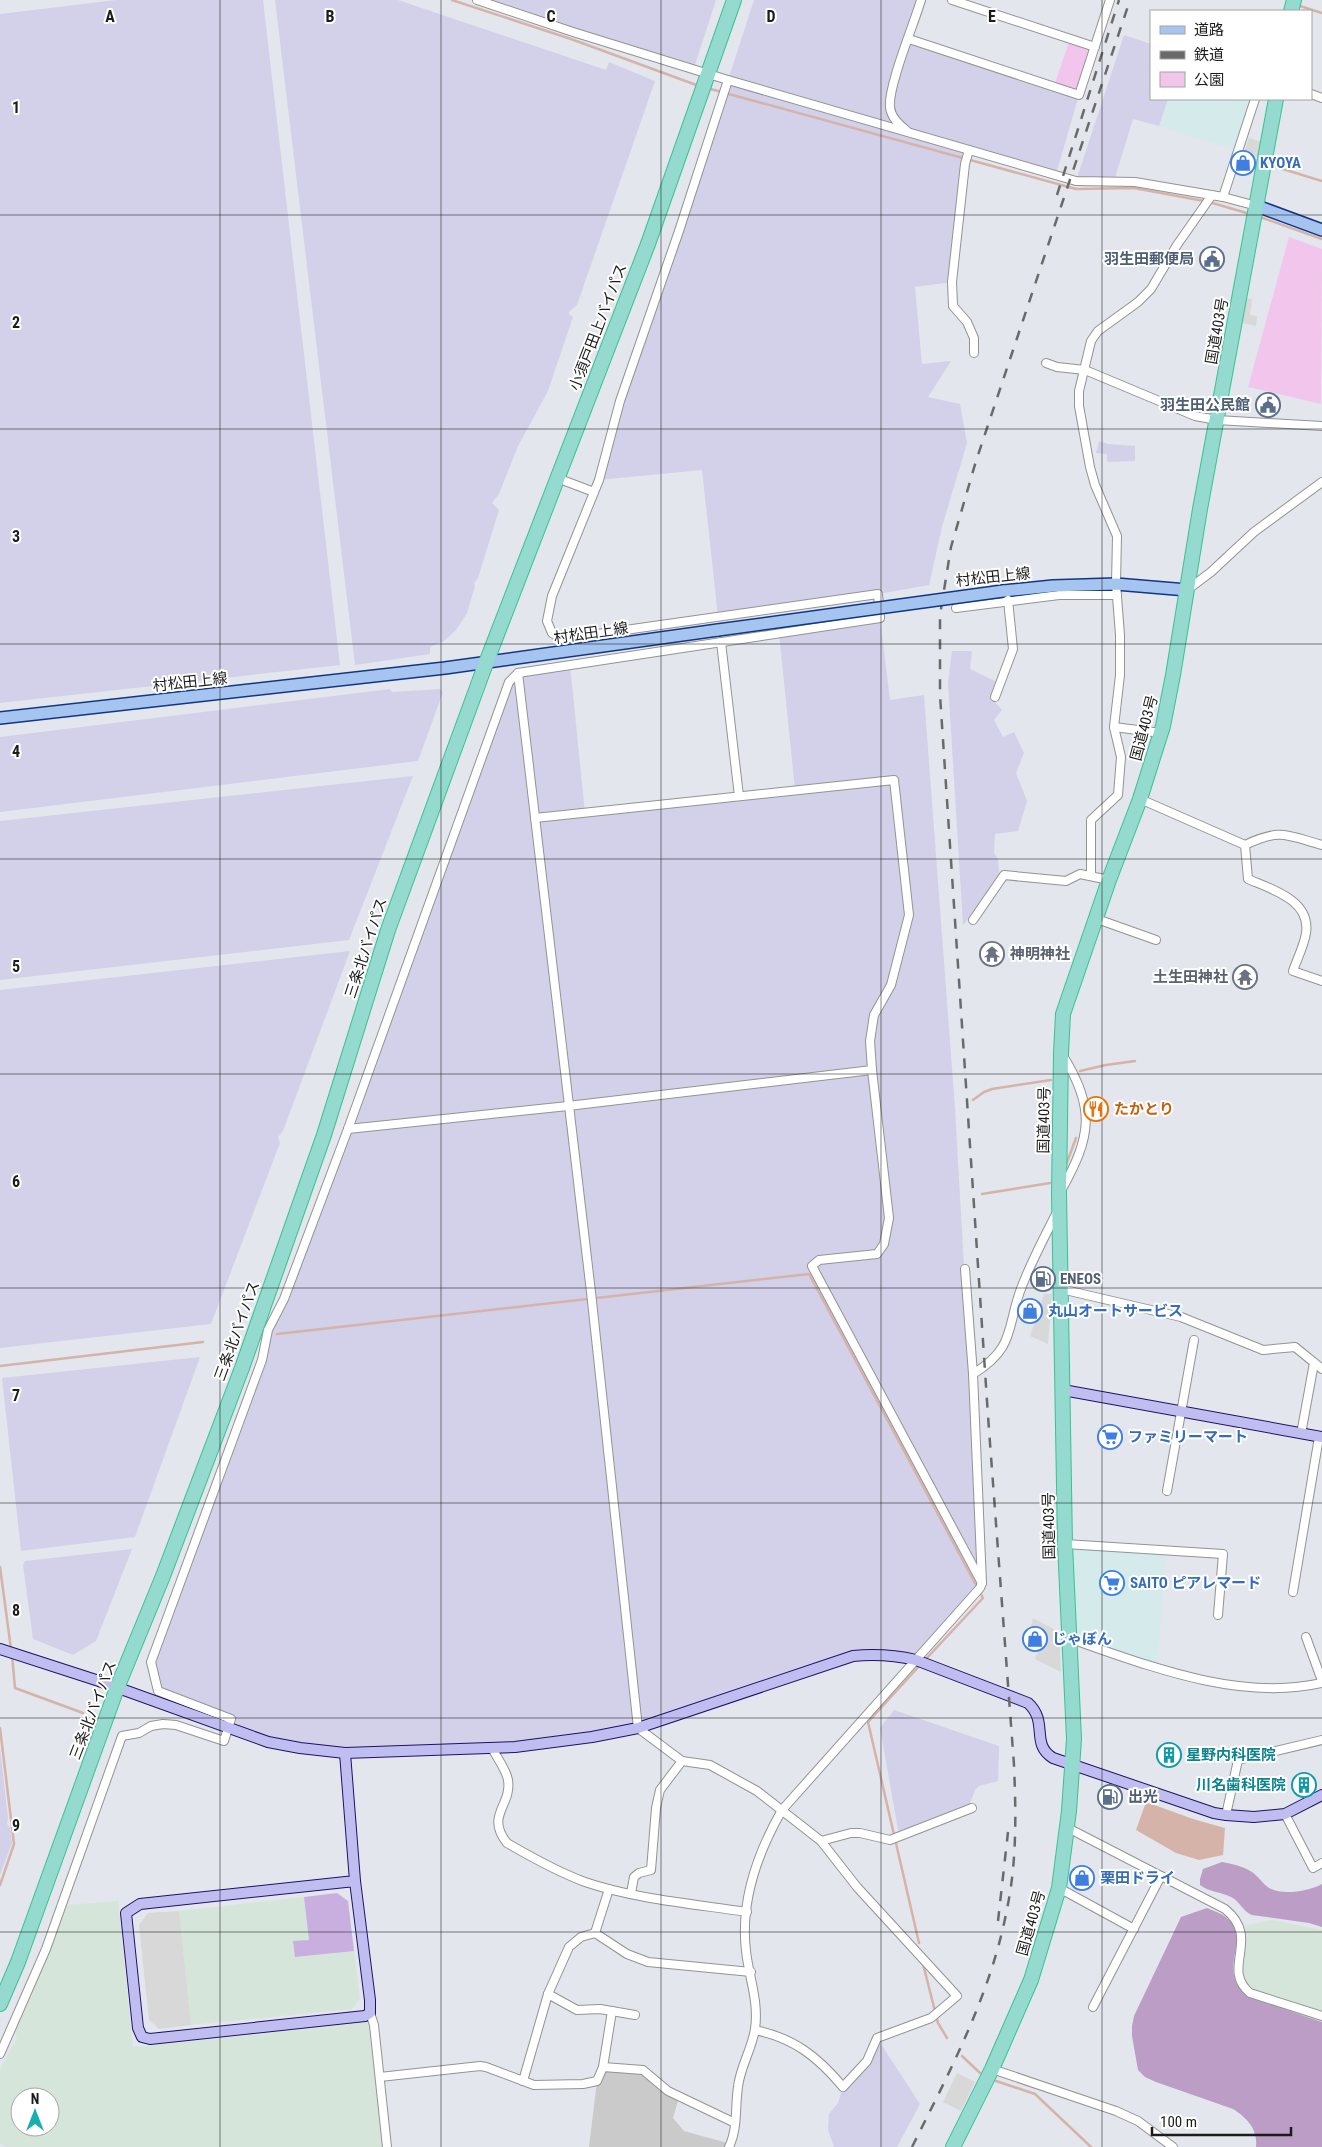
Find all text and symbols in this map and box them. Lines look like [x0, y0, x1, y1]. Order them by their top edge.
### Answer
text: A [105, 7, 115, 26]
text: B [326, 7, 335, 26]
text: C [546, 7, 556, 26]
text: D [766, 7, 776, 26]
text: E [988, 7, 996, 26]
legend [1150, 10, 1312, 100]
text: 道路 [1194, 21, 1224, 39]
text: 鉄道 [1194, 46, 1224, 64]
text: 公園 [1194, 71, 1224, 89]
text: 1 [12, 98, 20, 117]
shop icon: KYOYA [1230, 150, 1256, 176]
place label: KYOYA [1260, 154, 1301, 172]
public building icon: 羽生田郵便局 [1199, 246, 1225, 272]
place label: 羽生田郵便局 [1104, 250, 1194, 268]
street label: 小須戸田上バイパス [565, 261, 631, 393]
street label: 国道403号 [1202, 296, 1232, 366]
text: 2 [12, 313, 20, 332]
public building icon: 羽生田公民館 [1255, 392, 1281, 418]
place label: 羽生田公民館 [1160, 396, 1250, 414]
text: 3 [12, 527, 20, 546]
street label: 村松田上線 [955, 564, 1031, 590]
street label: 村松田上線 [553, 619, 629, 647]
street label: 村松田上線 [152, 669, 228, 695]
street label: 国道403号 [1127, 693, 1161, 763]
text: 4 [12, 742, 20, 761]
street label: 三条北バイパス [341, 895, 391, 1001]
temple icon: 神明神社 [979, 941, 1005, 967]
place label: 神明神社 [1009, 945, 1070, 963]
text: 5 [12, 957, 20, 976]
temple icon: 土生田神社 [1232, 964, 1258, 990]
place label: 土生田神社 [1153, 968, 1228, 986]
street label: 国道403号 [1034, 1086, 1054, 1154]
restaurant icon: たかとり [1083, 1096, 1109, 1122]
place label: たかとり [1114, 1100, 1174, 1118]
text: 6 [12, 1172, 20, 1191]
fuel station icon: ENEOS [1030, 1266, 1056, 1292]
place label: ENEOS [1060, 1270, 1101, 1288]
street label: 三条北バイパス [211, 1279, 263, 1383]
shop icon: 丸山オートサービス [1017, 1298, 1043, 1324]
place label: 丸山オートサービス [1048, 1302, 1183, 1320]
text: 7 [12, 1386, 20, 1405]
supermarket icon: ファミリーマート [1097, 1424, 1123, 1450]
place label: ファミリーマート [1128, 1428, 1248, 1446]
street label: 国道403号 [1039, 1492, 1059, 1560]
supermarket icon: SAITO ピアレマード [1099, 1570, 1125, 1596]
place label: SAITO ピアレマード [1130, 1574, 1261, 1592]
text: 8 [12, 1601, 20, 1620]
shop icon: じゃぼん [1022, 1626, 1048, 1652]
place label: じゃぼん [1052, 1630, 1112, 1648]
street label: 三条北バイパス [66, 1658, 120, 1762]
building icon: 星野内科医院 [1156, 1742, 1182, 1768]
place label: 星野内科医院 [1186, 1746, 1276, 1764]
building icon: 川名歯科医院 [1291, 1772, 1317, 1798]
place label: 川名歯科医院 [1196, 1776, 1286, 1794]
fuel station icon: 出光 [1097, 1784, 1123, 1810]
place label: 出光 [1128, 1788, 1158, 1806]
text: 9 [12, 1816, 20, 1835]
shop icon: 栗田ドライ [1069, 1865, 1095, 1891]
place label: 栗田ドライ [1100, 1869, 1175, 1887]
street label: 国道403号 [1013, 1888, 1049, 1958]
north arrow [10, 2087, 60, 2137]
text: N [31, 2091, 39, 2107]
scale bar [1152, 2104, 1291, 2136]
text: 100 m [1160, 2113, 1197, 2131]

